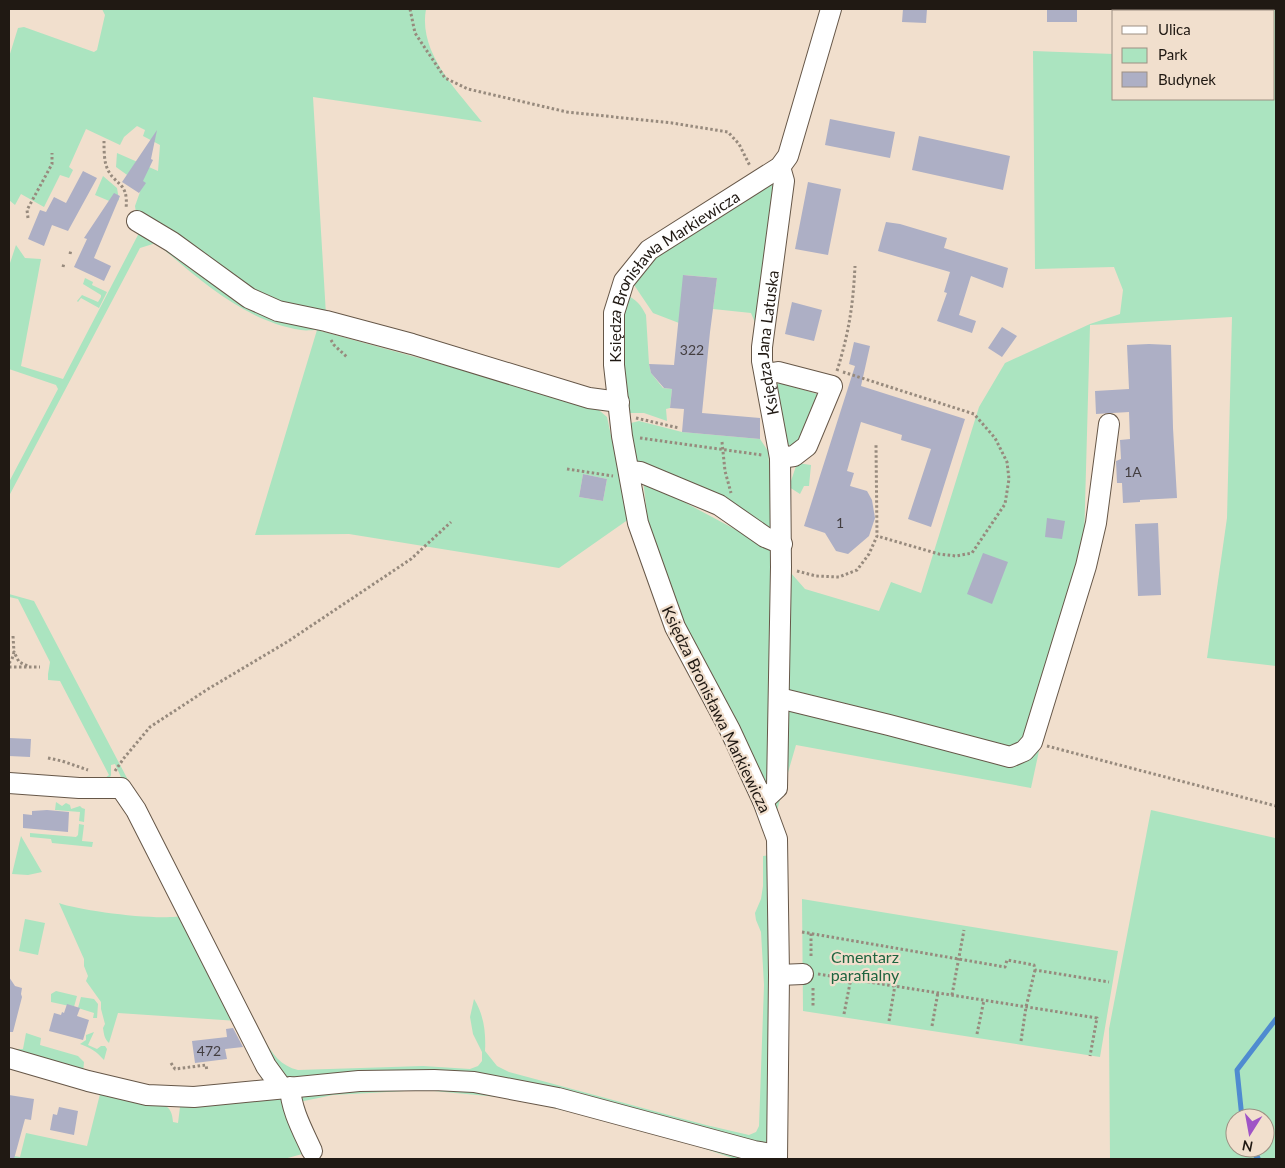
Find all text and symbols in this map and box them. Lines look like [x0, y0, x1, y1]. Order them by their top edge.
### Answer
legend [1112, 10, 1275, 100]
text: Ulica [1158, 20, 1191, 38]
text: Park [1158, 45, 1188, 63]
text: Budynek [1158, 70, 1216, 88]
street label: Księdza Bronisława Markiewicza [604, 186, 743, 363]
street label: Księdza Jana Latuska [753, 269, 782, 417]
house number: 322 [680, 341, 704, 358]
house number: 1A [1124, 463, 1142, 480]
house number: 1 [836, 514, 844, 531]
street label: Księdza Bronisława Markiewicza [659, 602, 775, 816]
park label: Cmentarz parafialny [831, 947, 900, 984]
house number: 472 [197, 1042, 221, 1059]
north arrow [1225, 1108, 1275, 1158]
text: N [1241, 1137, 1254, 1156]

